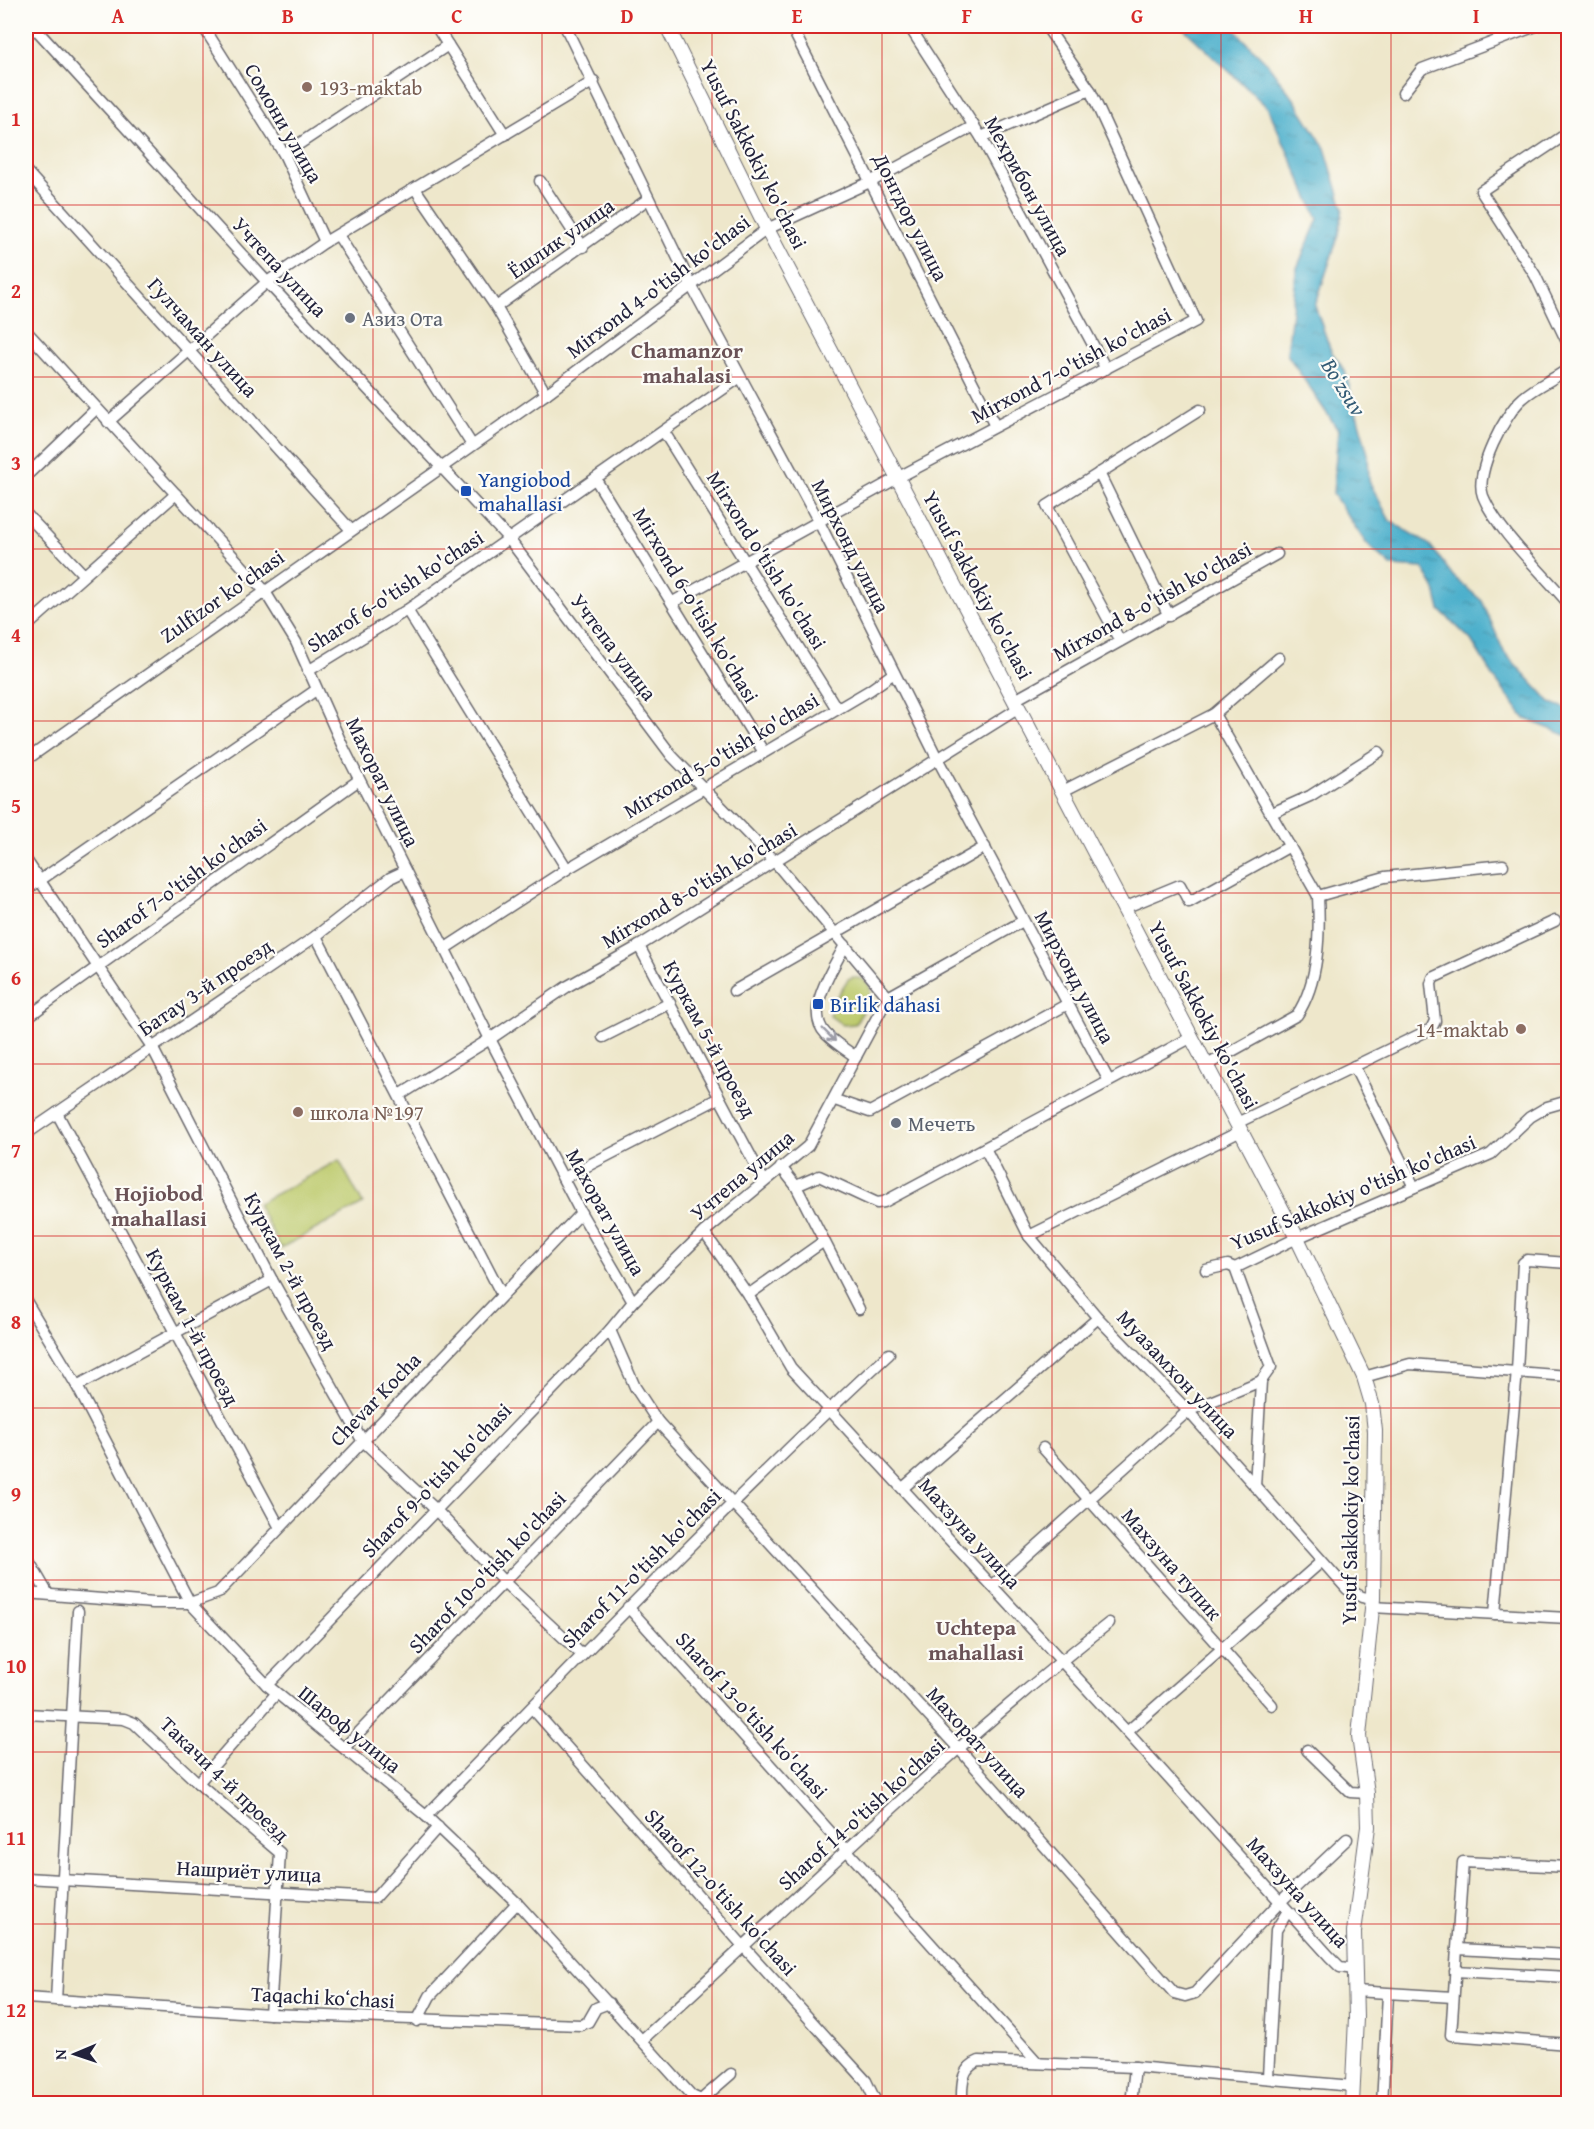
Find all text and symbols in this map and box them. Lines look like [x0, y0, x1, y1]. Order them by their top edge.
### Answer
text: A [112, 1, 125, 30]
text: B [282, 1, 294, 30]
text: C [451, 1, 463, 30]
text: D [620, 1, 634, 30]
text: E [792, 1, 803, 30]
text: F [962, 1, 972, 30]
text: G [1131, 1, 1143, 30]
text: H [1299, 1, 1313, 30]
text: I [1473, 1, 1479, 30]
street label: Yusuf Sakkokiy ko'chasi [693, 53, 815, 255]
street label: Сомони улица [237, 57, 331, 189]
place label: 193-maktab [319, 72, 423, 103]
marker: 193-maktab [300, 80, 314, 94]
text: 1 [11, 104, 21, 133]
street label: Мехрибон улица [977, 110, 1079, 262]
street label: Донгдор улица [865, 147, 957, 286]
street label: Ёшлик улица [502, 190, 620, 286]
street label: Mirxond 4-o'tish ko'chasi [560, 206, 757, 366]
street label: Учтепа улица [225, 210, 335, 324]
street label: Гулчаман улица [141, 270, 265, 404]
text: 2 [11, 276, 21, 305]
street label: Mirxond 7-o'tish ko'chasi [965, 299, 1177, 431]
place label: Азиз Ота [362, 303, 443, 334]
marker: Азиз Ота [343, 311, 357, 325]
district label: Chamanzor mahalasi [631, 334, 743, 391]
water label: Boʻzsuv [1313, 351, 1374, 422]
text: 3 [11, 448, 21, 477]
place label: Yangiobod mahallasi [478, 464, 572, 519]
street label: Mirxond o'tish ko'chasi [699, 464, 835, 656]
street label: Мирхонд улица [804, 474, 898, 618]
marker: Yangiobod mahallasi [459, 484, 473, 498]
street label: Yusuf Sakkokiy ko'chasi [915, 485, 1041, 685]
street label: Mirxond 6-o'tish ko'chasi [625, 501, 767, 709]
street label: Sharof 6-o'tish ko'chasi [301, 522, 490, 660]
street label: Mirxond 8-o'tish ko'chasi [1047, 533, 1257, 669]
street label: Zulfizor ko'chasi [154, 542, 291, 650]
street label: Учтепа улица [563, 587, 665, 707]
text: 4 [11, 620, 21, 649]
street label: Mirxond 5-o'tish ko'chasi [617, 684, 825, 826]
street label: Махорат улица [338, 712, 428, 852]
text: 5 [11, 791, 21, 820]
street label: Sharof 7-o'tish ko'chasi [89, 810, 273, 956]
street label: Mirxond 8-o'tish ko'chasi [595, 814, 803, 956]
street label: Мирхонд улица [1027, 905, 1123, 1049]
street label: Yusuf Sakkokiy ko'chasi [1141, 915, 1267, 1115]
street label: Батау 3-й проезд [132, 930, 279, 1043]
street label: Куркам 5-й проезд [655, 955, 765, 1124]
text: 6 [11, 963, 21, 992]
place label: Birlik dahasi [830, 989, 941, 1020]
marker: Birlik dahasi [811, 997, 825, 1011]
place label: 14-maktab [1416, 1014, 1509, 1045]
marker: 14-maktab [1514, 1022, 1528, 1036]
one-way arrow [822, 1027, 836, 1042]
place label: школа №197 [310, 1097, 424, 1128]
marker: школа №197 [291, 1105, 305, 1119]
place label: Мечеть [908, 1108, 976, 1139]
marker: Мечеть [889, 1116, 903, 1130]
street label: Учтепа улица [683, 1122, 801, 1228]
street label: Yusuf Sakkokiy o'tish ko'chasi [1225, 1126, 1481, 1258]
text: 7 [11, 1135, 21, 1164]
street label: Махорат улица [558, 1143, 654, 1281]
district label: Hojiobod mahallasi [111, 1177, 207, 1234]
street label: Куркам 2-й проезд [236, 1187, 346, 1356]
street label: Куркам 1-й проезд [138, 1243, 248, 1412]
street label: Муазамхон улица [1110, 1303, 1246, 1445]
text: 8 [11, 1307, 21, 1336]
street label: Chevar Kocha [322, 1345, 428, 1453]
street label: Sharof 9-o'tish ko'chasi [354, 1395, 518, 1565]
street label: Yusuf Sakkokiy ko'chasi [1333, 1415, 1367, 1625]
street label: Махзуна улица [911, 1470, 1029, 1596]
text: 9 [11, 1479, 21, 1508]
street label: Sharof 11-o'tish ko'chasi [554, 1481, 728, 1655]
street label: Sharof 10-o'tish ko'chasi [401, 1484, 573, 1660]
street label: Махзуна тупик [1114, 1501, 1230, 1627]
district label: Uchtepa mahallasi [928, 1611, 1024, 1668]
street label: Sharof 13-o'tish ko'chasi [668, 1625, 836, 1805]
text: 10 [6, 1651, 26, 1680]
street label: Шароф улица [292, 1678, 408, 1780]
street label: Махорат улица [919, 1679, 1037, 1805]
street label: Такачи 4-й проезд [153, 1709, 297, 1850]
street label: Sharof 14-o'tish ko'chasi [771, 1730, 951, 1898]
street label: Sharof 12-o'tish ko'chasi [637, 1802, 805, 1982]
text: 11 [6, 1823, 26, 1852]
street label: Махзуна улица [1239, 1829, 1357, 1955]
street label: Нашриёт улица [176, 1852, 322, 1890]
street label: Taqachi koʻchasi [250, 1978, 396, 2016]
text: 12 [6, 1995, 26, 2024]
north arrow [45, 2024, 105, 2084]
text: N [48, 2048, 72, 2060]

